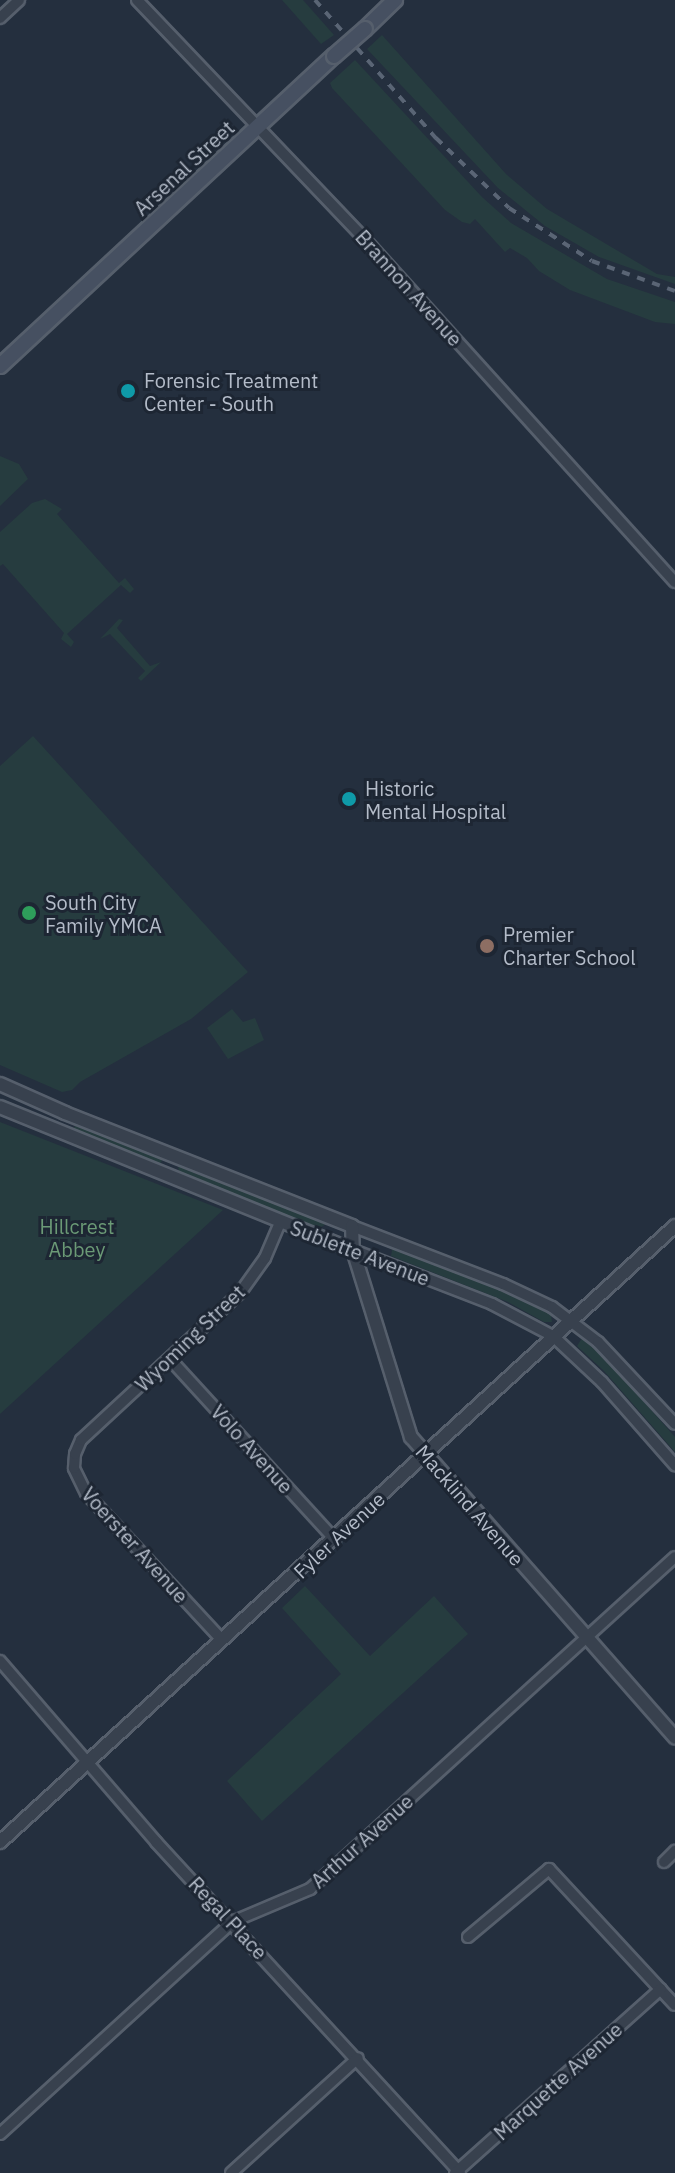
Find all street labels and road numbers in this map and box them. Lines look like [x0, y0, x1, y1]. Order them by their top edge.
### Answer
street label: Arsenal Street [129, 116, 239, 220]
street label: Brannon Avenue [351, 225, 467, 351]
street label: Sublette Avenue [287, 1215, 433, 1291]
street label: Wyoming Street [130, 1280, 250, 1396]
street label: Volo Avenue [206, 1400, 298, 1498]
street label: Macklind Avenue [411, 1440, 529, 1570]
street label: Voerster Avenue [77, 1482, 193, 1608]
street label: Fyler Avenue [288, 1487, 390, 1583]
street label: Arthur Avenue [306, 1789, 418, 1893]
street label: Regal Place [184, 1872, 272, 1964]
street label: Marquette Avenue [489, 2017, 627, 2145]

